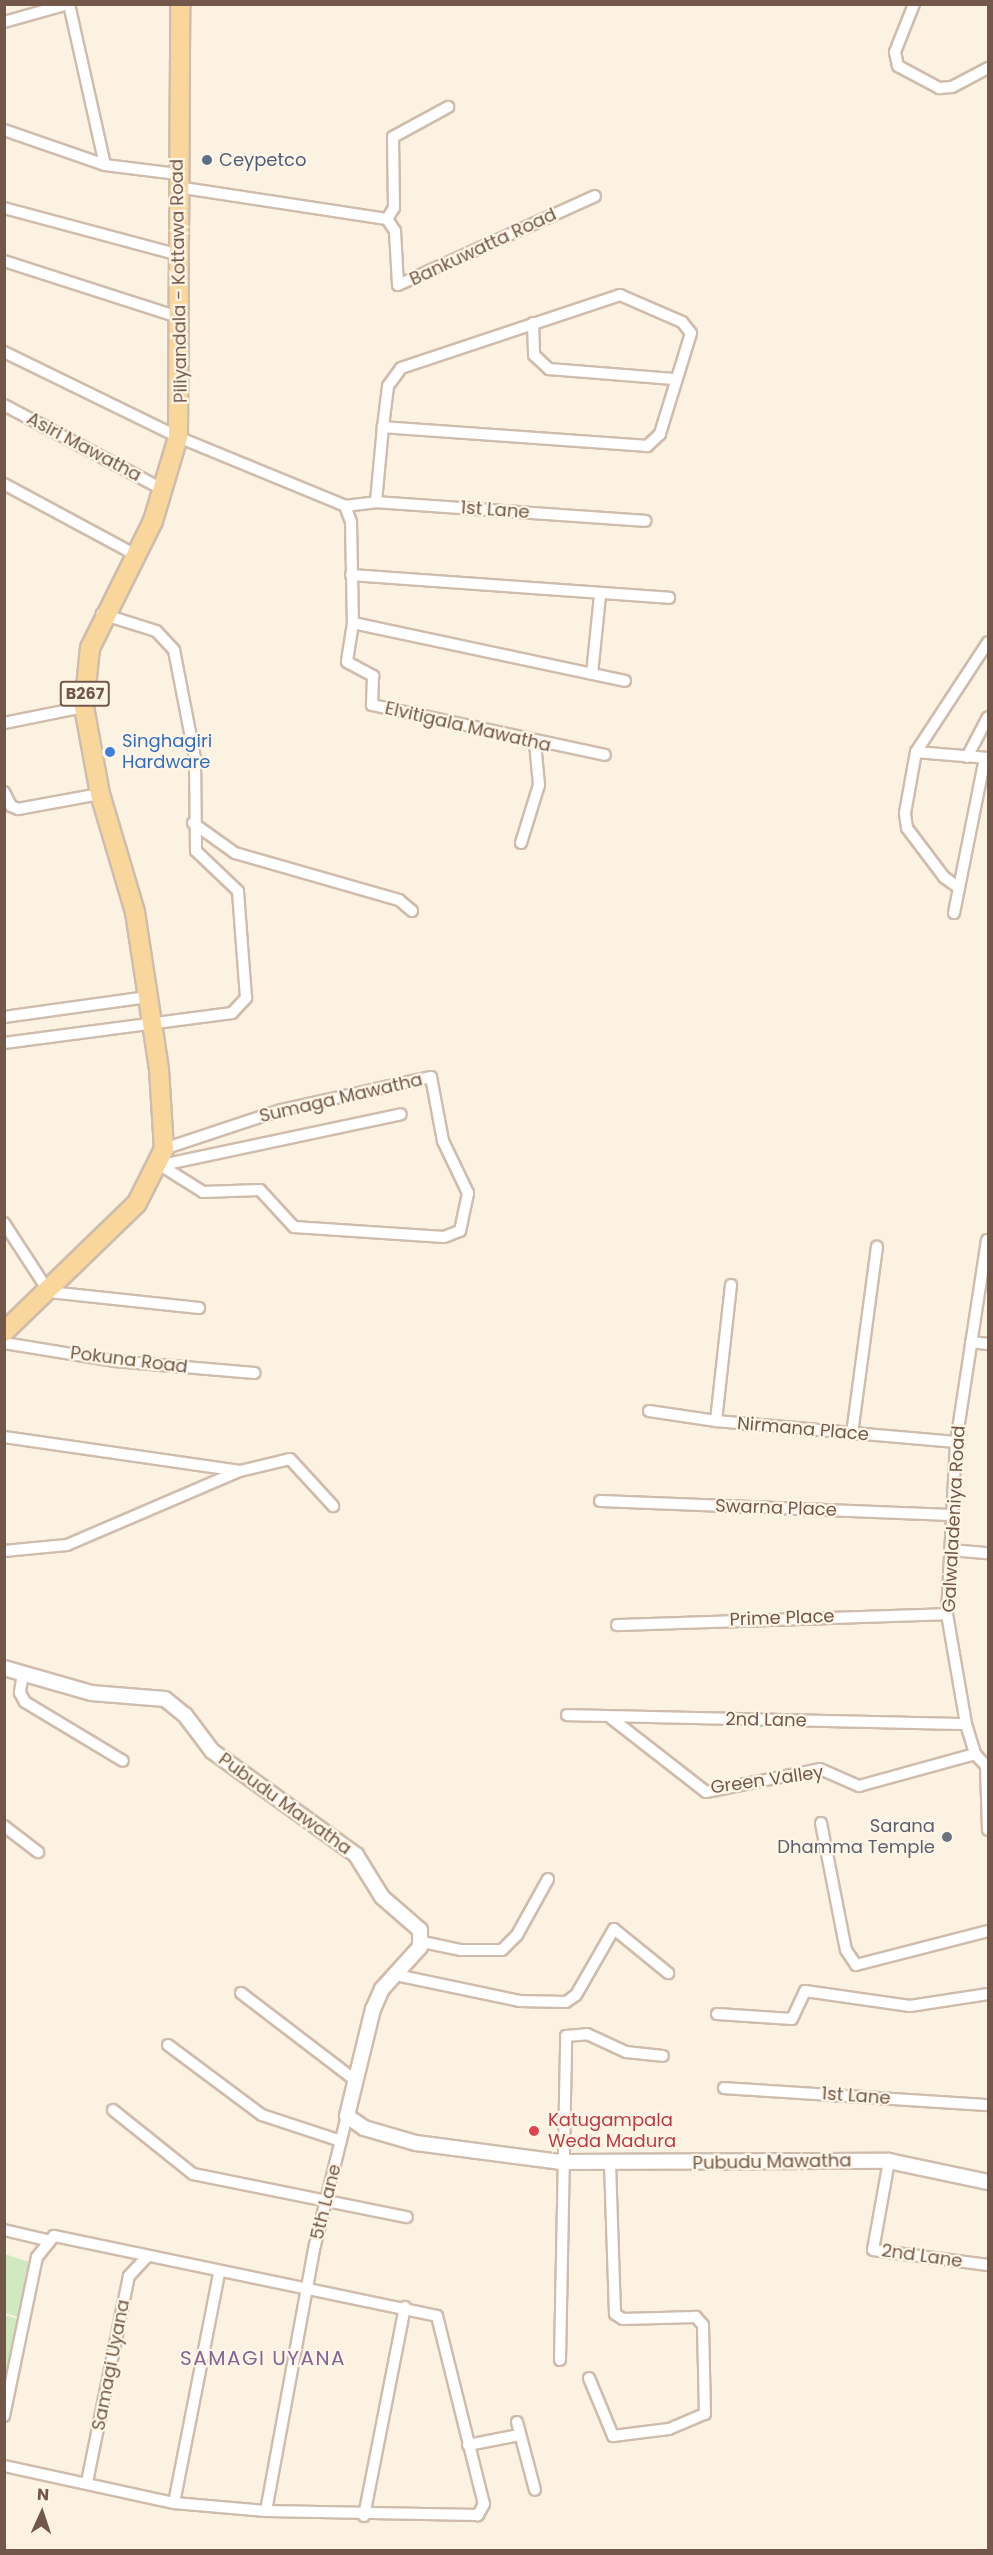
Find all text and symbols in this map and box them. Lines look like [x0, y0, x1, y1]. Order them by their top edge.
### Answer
place label: Ceypetco [219, 149, 307, 171]
marker: Ceypetco [200, 153, 214, 167]
street label: Piliyandala - Kottawa Road [166, 159, 192, 403]
street label: Bankuwatta Road [406, 204, 560, 290]
street label: Asiri Mawatha [23, 408, 145, 486]
street label: 1st Lane [460, 497, 530, 523]
road number: B267 [60, 681, 110, 707]
street label: Elvitigala Mawatha [383, 697, 553, 757]
place label: Singhagiri Hardware [122, 731, 212, 774]
marker: Singhagiri Hardware [103, 745, 117, 759]
street label: Sumaga Mawatha [257, 1069, 425, 1127]
street label: Pokuna Road [69, 1342, 189, 1378]
street label: Nirmana Place [736, 1412, 870, 1446]
street label: Galwaladeniya Road [938, 1425, 970, 1613]
street label: Swarna Place [715, 1495, 837, 1521]
street label: Prime Place [729, 1605, 835, 1631]
street label: 2nd Lane [725, 1708, 807, 1732]
street label: Pubudu Mawatha [214, 1749, 356, 1859]
street label: Green Valley [709, 1761, 825, 1799]
place label: Sarana Dhamma Temple [777, 1816, 935, 1858]
marker: Sarana Dhamma Temple [940, 1830, 954, 1844]
street label: 1st Lane [821, 2083, 891, 2109]
place label: Katugampala Weda Madura [548, 2110, 676, 2152]
marker: Katugampala Weda Madura [525, 2122, 543, 2140]
street label: Pubudu Mawatha [692, 2150, 852, 2174]
street label: 5th Lane [306, 2162, 346, 2242]
street label: 2nd Lane [880, 2240, 964, 2272]
street label: Samagi Uyana [88, 2298, 134, 2432]
district label: SAMAGI UYANA [180, 2346, 346, 2370]
north arrow [12, 2483, 72, 2543]
text: N [36, 2483, 50, 2506]

